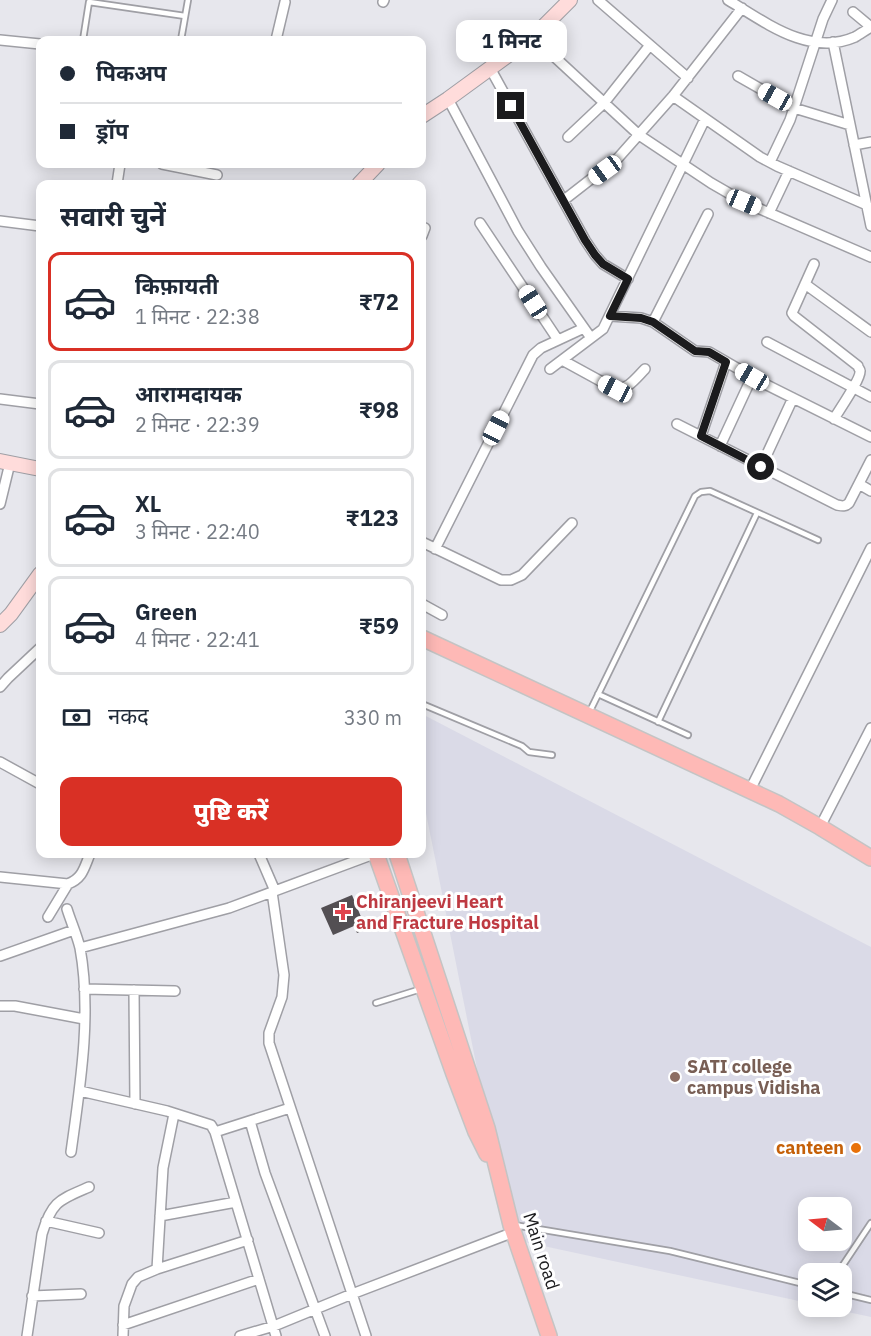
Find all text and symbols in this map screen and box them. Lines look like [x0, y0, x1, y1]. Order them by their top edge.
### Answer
callout: 1 मिनट [456, 19, 566, 61]
text: 1 मिनट [482, 27, 541, 54]
text: पिकअप [96, 58, 167, 87]
car [755, 80, 795, 114]
route end [497, 92, 524, 119]
text: ड्रॉप [96, 116, 129, 145]
car [585, 152, 625, 188]
car [724, 187, 764, 217]
text: सवारी चुनें [60, 198, 166, 233]
text: किफ़ायती [135, 271, 219, 300]
icon: car [63, 275, 117, 329]
car [516, 282, 550, 322]
text: ₹72 [359, 287, 399, 316]
text: 1 मिनट · 22:38 [135, 303, 260, 330]
car [732, 360, 772, 394]
car [595, 373, 635, 405]
text: आरामदायक [135, 379, 242, 408]
icon: car [63, 383, 117, 437]
text: ₹98 [359, 395, 399, 424]
car [480, 408, 512, 448]
text: 2 मिनट · 22:39 [135, 411, 260, 438]
route start [747, 453, 774, 480]
text: XL [135, 489, 161, 518]
icon: car [63, 491, 117, 545]
text: ₹123 [346, 503, 399, 532]
text: 3 मिनट · 22:40 [135, 518, 260, 545]
text: Green [135, 597, 197, 626]
icon: car [63, 599, 117, 653]
text: ₹59 [359, 611, 399, 640]
text: 4 मिनट · 22:41 [135, 626, 260, 653]
icon: cash [60, 701, 93, 734]
text: नकद [108, 701, 149, 730]
text: 330 m [344, 704, 402, 731]
button: पुष्टि करें [60, 777, 402, 846]
place label: Chiranjeevi Heart and Fracture Hospital [356, 890, 539, 934]
marker: Chiranjeevi Heart and Fracture Hospital [334, 903, 352, 921]
place label: SATI college campus Vidisha [687, 1055, 821, 1099]
marker: SATI college campus Vidisha [668, 1070, 682, 1084]
place label: canteen [776, 1136, 844, 1159]
marker: canteen [849, 1141, 863, 1155]
north arrow [798, 1197, 852, 1251]
map controls [798, 1197, 852, 1317]
street label: Main road [518, 1209, 565, 1292]
button: layers [798, 1263, 852, 1317]

